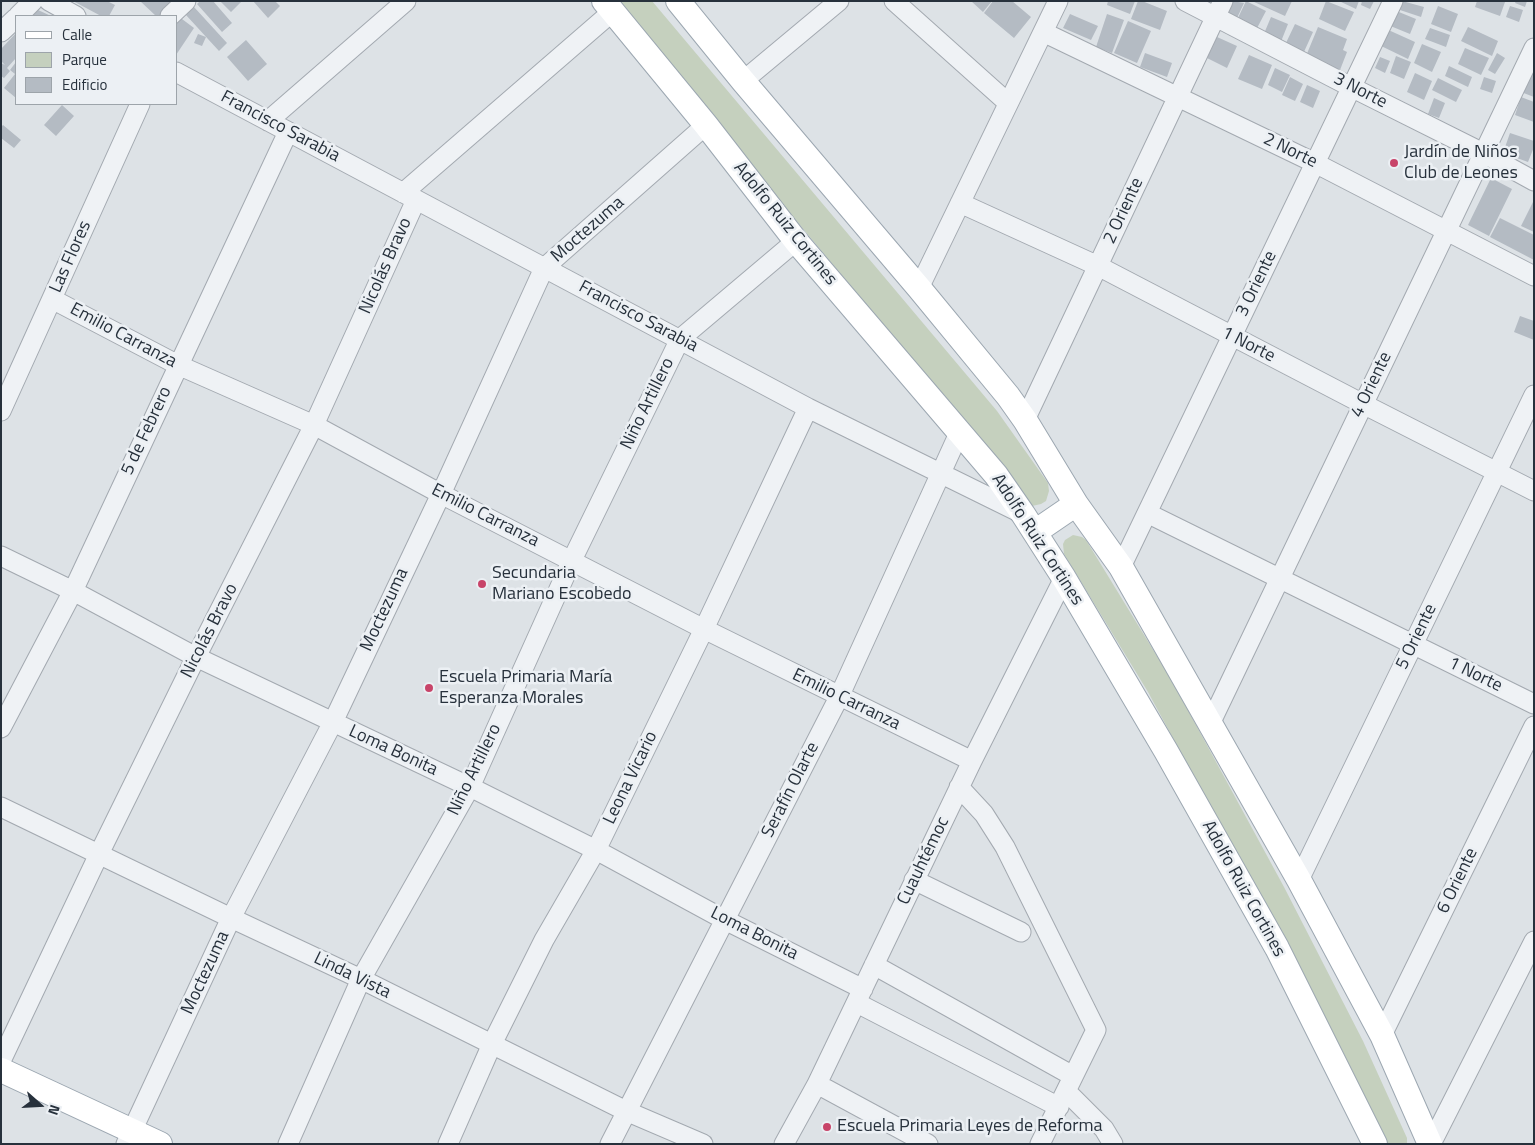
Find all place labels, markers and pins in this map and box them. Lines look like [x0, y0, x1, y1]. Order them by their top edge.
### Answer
place label: Jardín de Niños Club de Leones [1404, 142, 1518, 184]
marker: Jardín de Niños Club de Leones [1388, 157, 1400, 169]
place label: Secundaria Mariano Escobedo [492, 563, 632, 606]
marker: Secundaria Mariano Escobedo [476, 578, 488, 590]
place label: Escuela Primaria María Esperanza Morales [439, 667, 612, 710]
marker: Escuela Primaria María Esperanza Morales [423, 682, 435, 694]
place label: Escuela Primaria Leyes de Reforma [837, 1116, 1103, 1138]
marker: Escuela Primaria Leyes de Reforma [821, 1121, 833, 1133]

